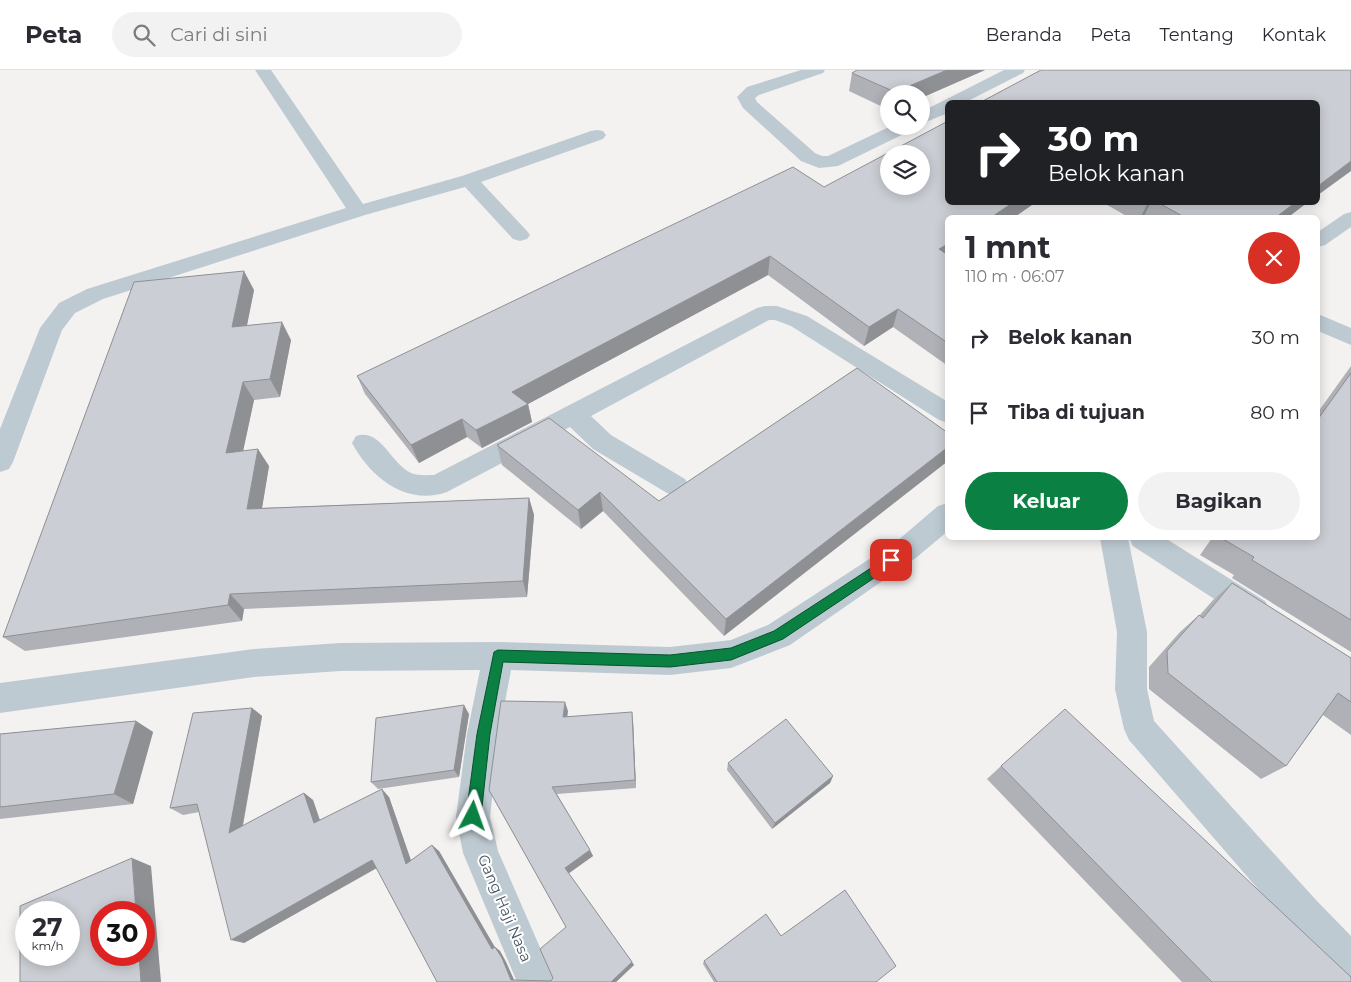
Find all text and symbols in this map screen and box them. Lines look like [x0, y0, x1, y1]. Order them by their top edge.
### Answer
search box [112, 12, 462, 57]
text: Peta [25, 20, 82, 49]
icon: search [130, 21, 158, 49]
text: Cari di sini [170, 23, 268, 46]
text: Beranda [986, 24, 1062, 46]
text: Peta [1090, 24, 1131, 46]
text: Tentang [1159, 24, 1234, 46]
text: Kontak [1262, 24, 1326, 46]
map controls [880, 85, 930, 195]
button: search [880, 85, 930, 135]
text: 30 m [1048, 117, 1139, 160]
icon: right [965, 120, 1030, 185]
button: layers [880, 145, 930, 195]
text: Belok kanan [1048, 160, 1185, 187]
text: 1 mnt [965, 229, 1051, 266]
button: close [1248, 232, 1300, 284]
text: 110 m · 06:07 [965, 267, 1064, 286]
icon: right [965, 324, 993, 352]
text: Belok kanan [1008, 326, 1132, 349]
text: 30 m [1252, 326, 1300, 349]
icon: arrive [965, 399, 993, 427]
text: Tiba di tujuan [1008, 401, 1145, 424]
text: 80 m [1250, 401, 1300, 424]
button: Keluar [965, 472, 1128, 530]
button: Bagikan [1138, 472, 1300, 530]
pin [870, 539, 912, 581]
icon: arrive [877, 546, 905, 574]
position arrow [446, 789, 498, 841]
street label: Gang Haji Nasa [474, 851, 536, 965]
speed limit sign: 30 [90, 901, 155, 966]
text: 27 [32, 912, 63, 942]
text: km/h [31, 938, 64, 953]

